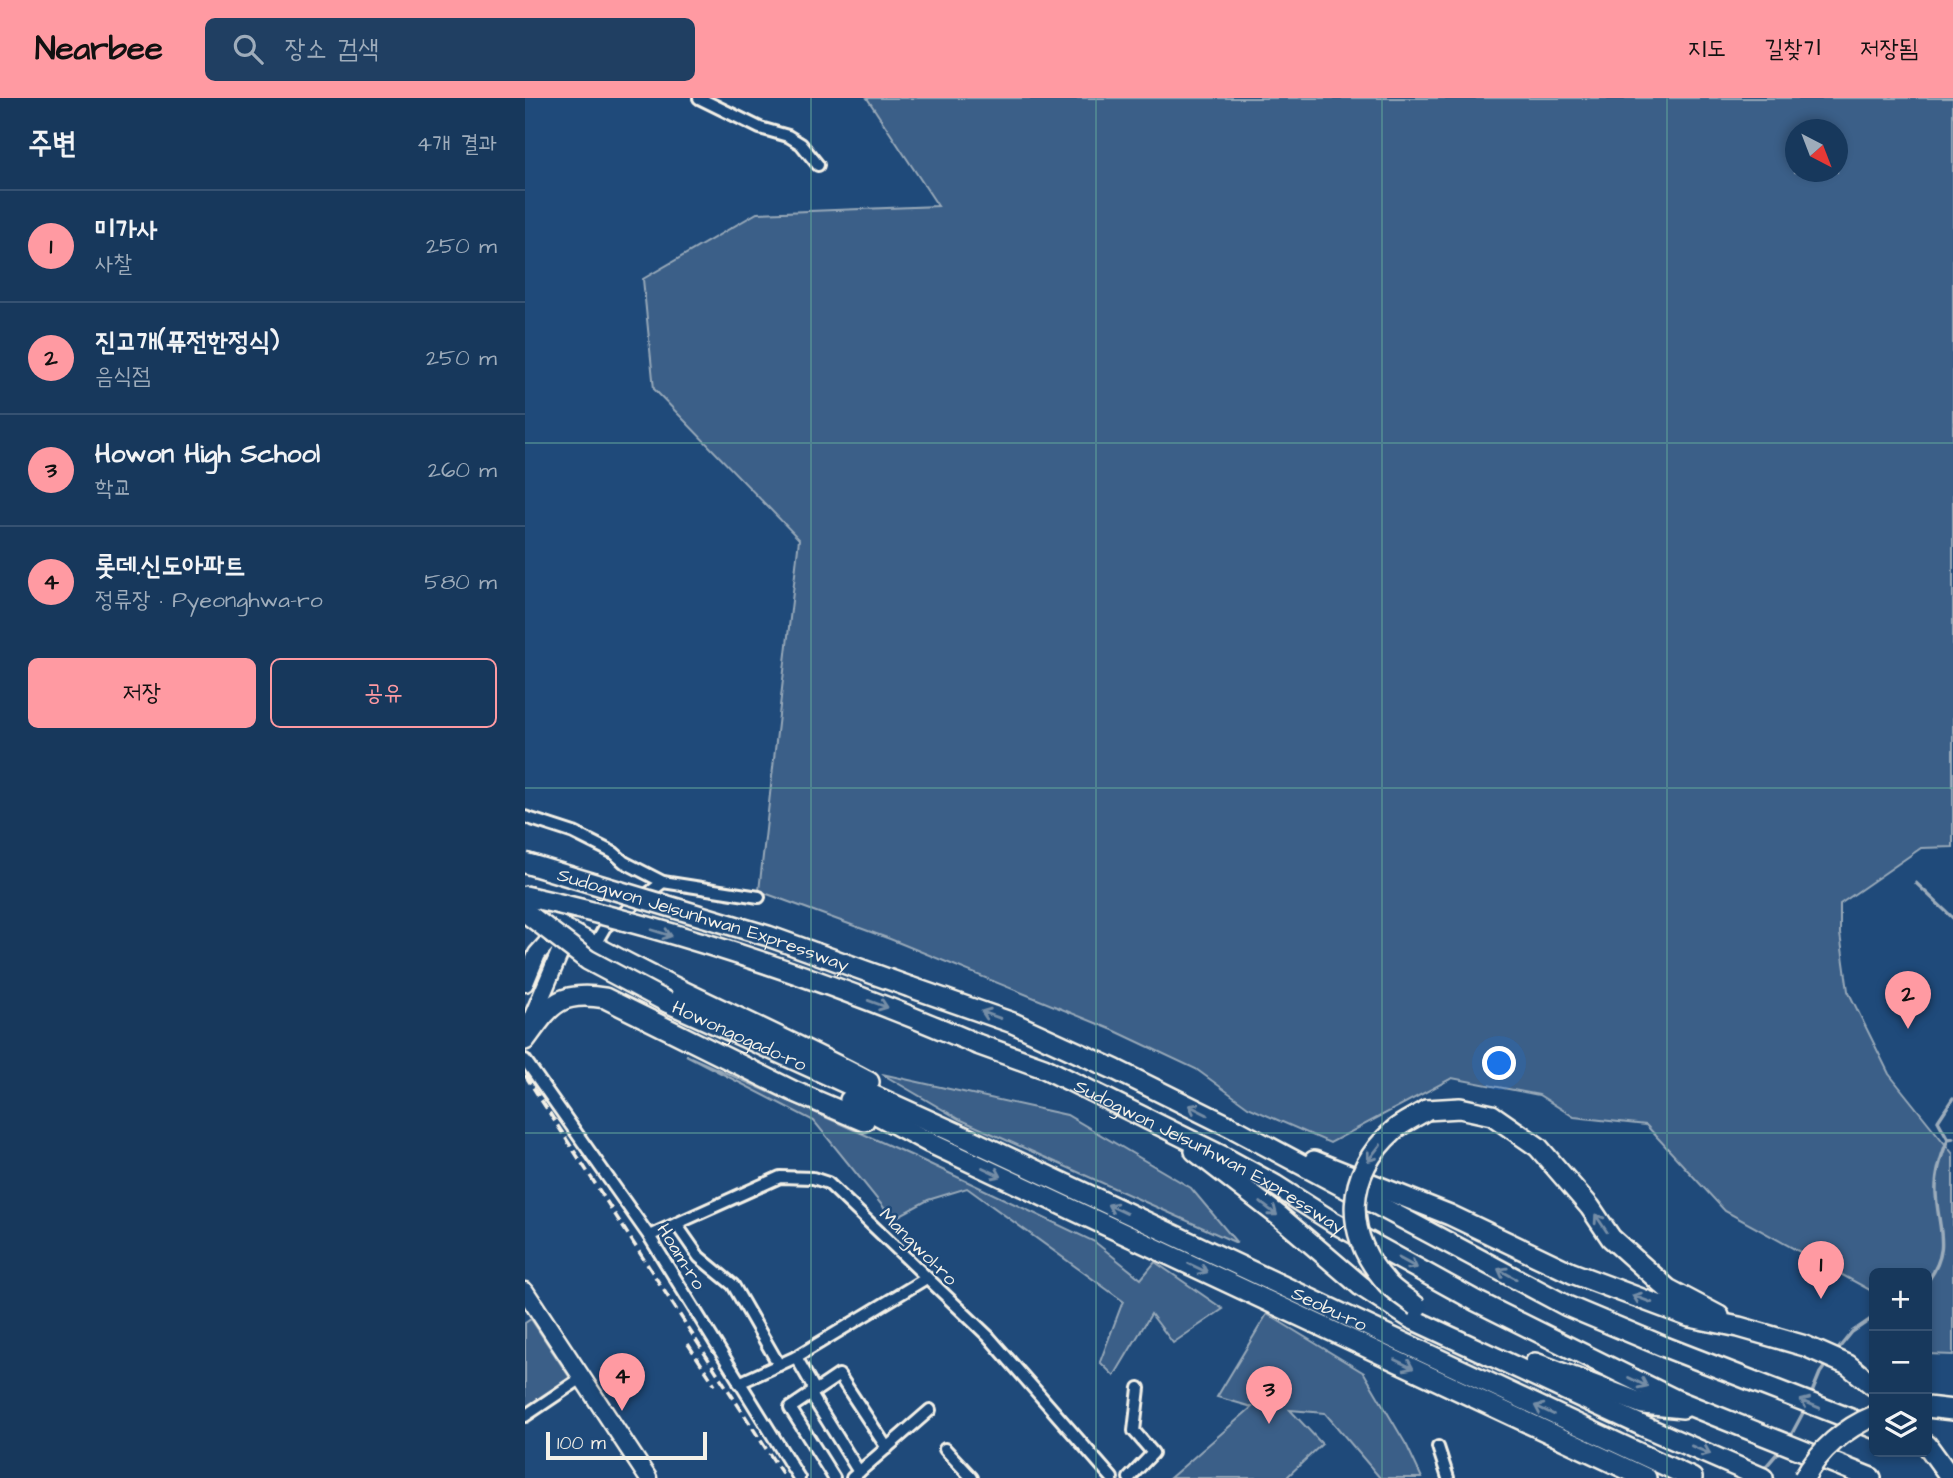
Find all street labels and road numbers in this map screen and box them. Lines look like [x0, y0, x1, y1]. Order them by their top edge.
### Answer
street label: Sudogwon Je1sunhwan Expressway [554, 862, 853, 980]
street label: Howongogado-ro [668, 994, 811, 1079]
street label: Sudogwon Je1sunhwan Expressway [1069, 1073, 1350, 1242]
street label: Mangwol-ro [872, 1202, 963, 1293]
street label: Hoam-ro [650, 1218, 712, 1295]
street label: Seobu-ro [1287, 1280, 1372, 1339]

